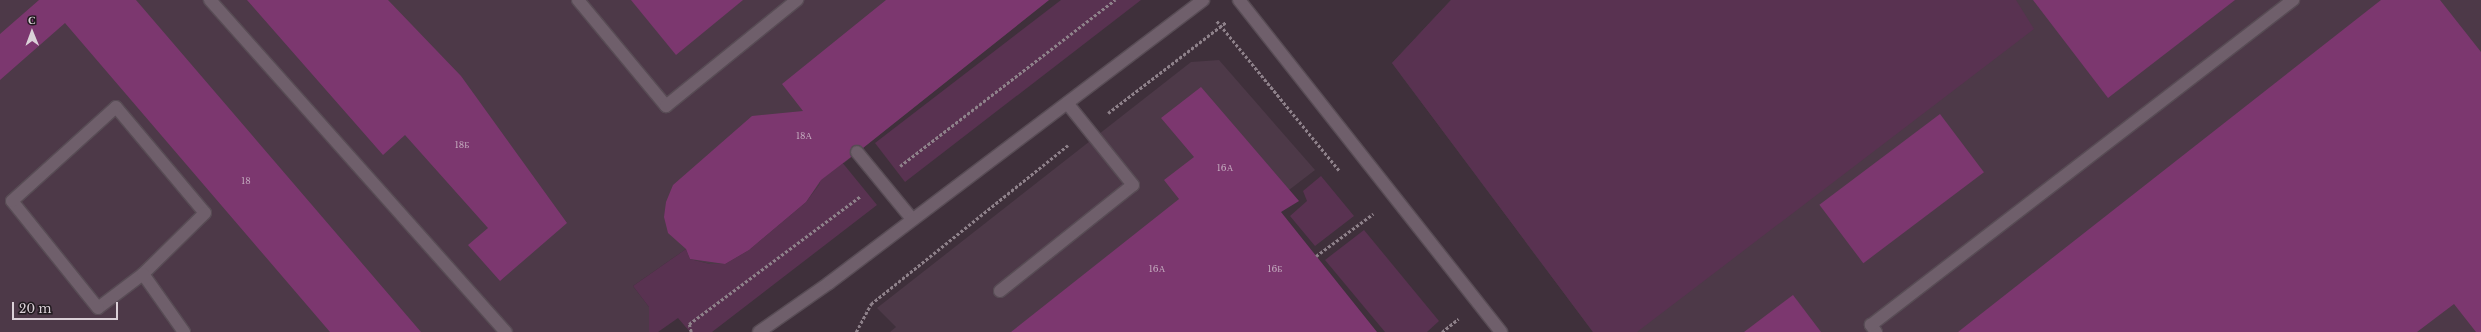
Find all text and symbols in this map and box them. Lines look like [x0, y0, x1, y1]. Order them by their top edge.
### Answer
north arrow [12, 12, 52, 52]
text: С [28, 13, 36, 27]
house number: 18А [796, 131, 812, 141]
house number: 18Б [455, 140, 469, 150]
house number: 16А [1217, 163, 1233, 173]
house number: 18 [241, 176, 251, 186]
house number: 16А [1149, 264, 1165, 274]
house number: 16Б [1268, 264, 1282, 274]
scale bar [14, 294, 120, 320]
text: 20 m [19, 301, 51, 316]

